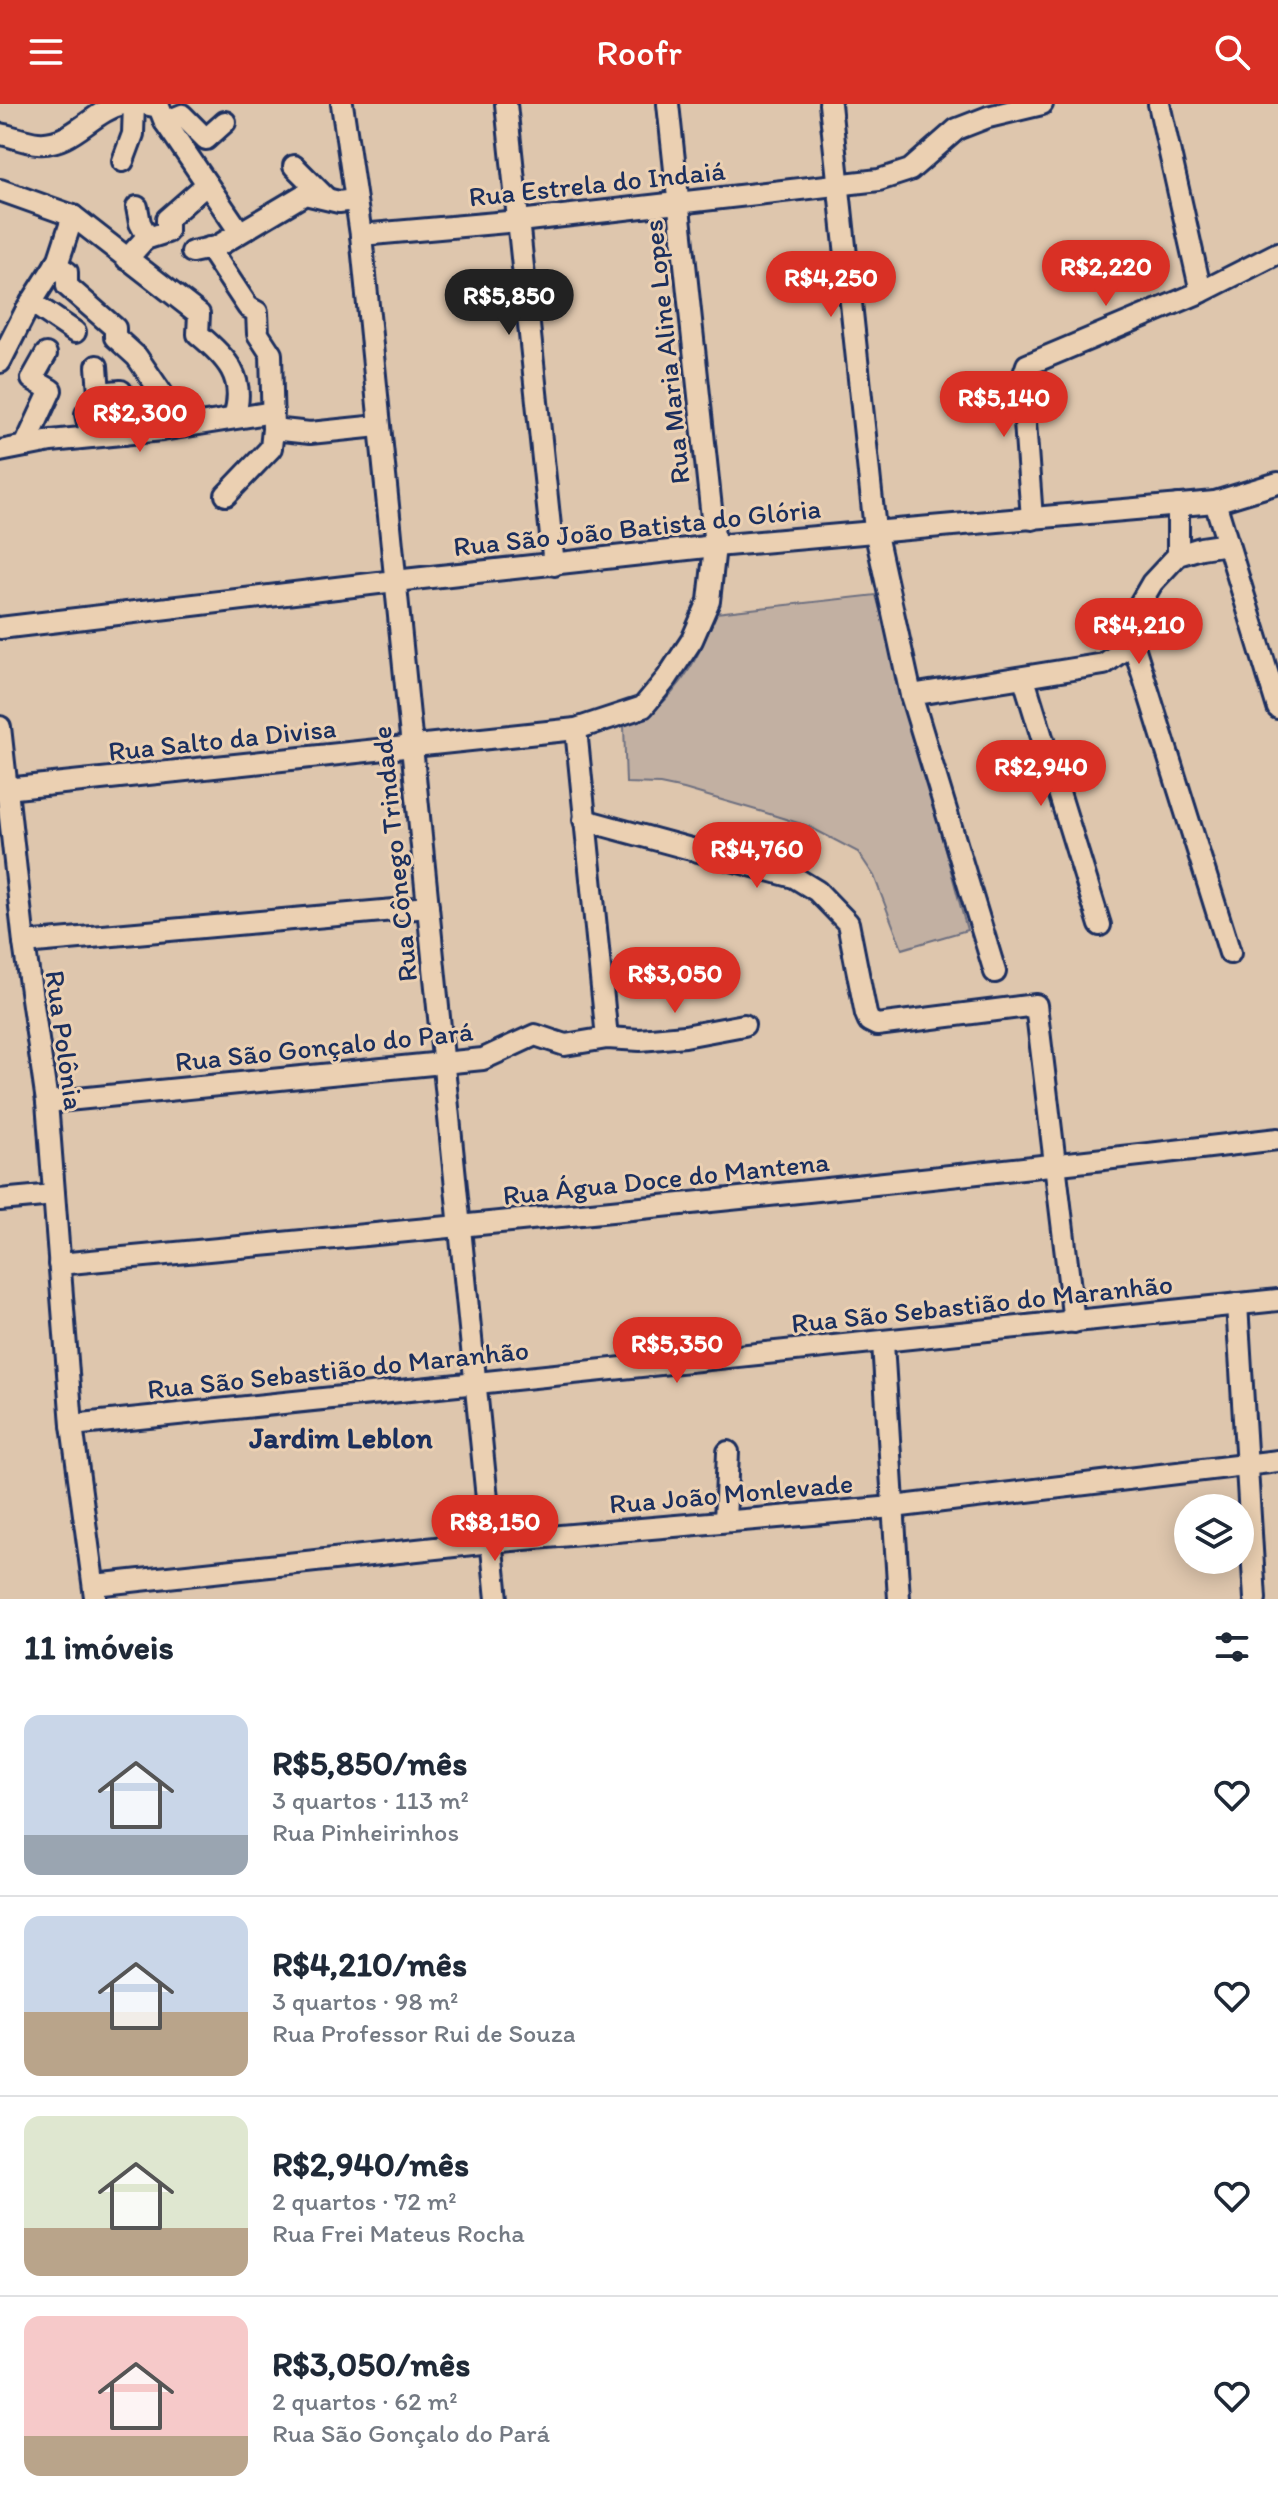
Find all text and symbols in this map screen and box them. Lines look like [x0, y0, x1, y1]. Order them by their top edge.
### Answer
icon: menu [24, 30, 68, 74]
icon: search [1210, 30, 1254, 74]
text: Roofr [596, 31, 682, 74]
street label: Rua Estrela do Indaiá [467, 153, 727, 213]
street label: Rua Maria Aline Lopes [635, 218, 697, 486]
pin: R$2,220 [1032, 240, 1180, 308]
text: R$2,220 [1060, 250, 1152, 282]
pin: R$4,250 [757, 251, 905, 319]
text: R$4,250 [784, 261, 878, 293]
pin: R$5,850 [435, 269, 583, 337]
text: R$5,850 [463, 279, 555, 311]
pin: R$5,140 [930, 371, 1078, 439]
text: R$5,140 [958, 381, 1050, 413]
pin: R$2,300 [66, 386, 214, 454]
text: R$2,300 [93, 396, 187, 428]
street label: Rua São João Batista do Glória [451, 491, 823, 563]
pin: R$4,210 [1065, 598, 1213, 666]
text: R$4,210 [1093, 608, 1185, 640]
street label: Rua Salto da Divisa [106, 710, 338, 768]
street label: Rua Cônego Trindade [364, 724, 424, 984]
pin: R$2,940 [967, 740, 1115, 808]
text: R$2,940 [994, 750, 1088, 782]
pin: R$4,760 [683, 822, 831, 890]
text: R$4,760 [710, 832, 804, 864]
pin: R$3,050 [601, 947, 749, 1015]
text: R$3,050 [628, 957, 722, 989]
street label: Rua Polônia [38, 968, 92, 1112]
street label: Rua São Gonçalo do Pará [173, 1013, 475, 1079]
street label: Rua Água Doce do Mantena [501, 1144, 831, 1212]
street label: Rua São Sebastião do Maranhão [790, 1266, 1174, 1340]
pin: R$5,350 [603, 1317, 751, 1385]
text: R$5,350 [631, 1327, 723, 1359]
street label: Rua São Sebastião do Maranhão [146, 1332, 530, 1406]
district label: Jardim Leblon [248, 1419, 433, 1456]
street label: Rua João Monlevade [608, 1465, 854, 1521]
map controls [1174, 1494, 1254, 1574]
button: layers [1174, 1494, 1254, 1574]
pin: R$8,150 [421, 1495, 569, 1563]
text: R$8,150 [449, 1505, 541, 1537]
icon: filters [1210, 1625, 1254, 1669]
text: 11 imóveis [24, 1627, 174, 1668]
text: R$5,850/mês [272, 1743, 467, 1784]
icon: home [88, 1747, 184, 1843]
icon: heart [1210, 1773, 1254, 1817]
text: 3 quartos · 113 m² [272, 1784, 469, 1816]
text: Rua Pinheirinhos [272, 1816, 459, 1848]
text: R$4,210/mês [272, 1944, 467, 1985]
icon: home [88, 1948, 184, 2044]
icon: heart [1210, 1974, 1254, 2018]
text: 3 quartos · 98 m² [272, 1985, 458, 2017]
text: Rua Professor Rui de Souza [272, 2017, 576, 2049]
text: R$2,940/mês [272, 2144, 469, 2185]
icon: home [88, 2148, 184, 2244]
icon: heart [1210, 2174, 1254, 2218]
text: 2 quartos · 72 m² [272, 2185, 457, 2217]
text: Rua Frei Mateus Rocha [272, 2217, 525, 2249]
text: R$3,050/mês [272, 2344, 470, 2385]
icon: home [88, 2348, 184, 2444]
icon: heart [1210, 2374, 1254, 2418]
text: 2 quartos · 62 m² [272, 2385, 458, 2417]
text: Rua São Gonçalo do Pará [272, 2417, 550, 2449]

